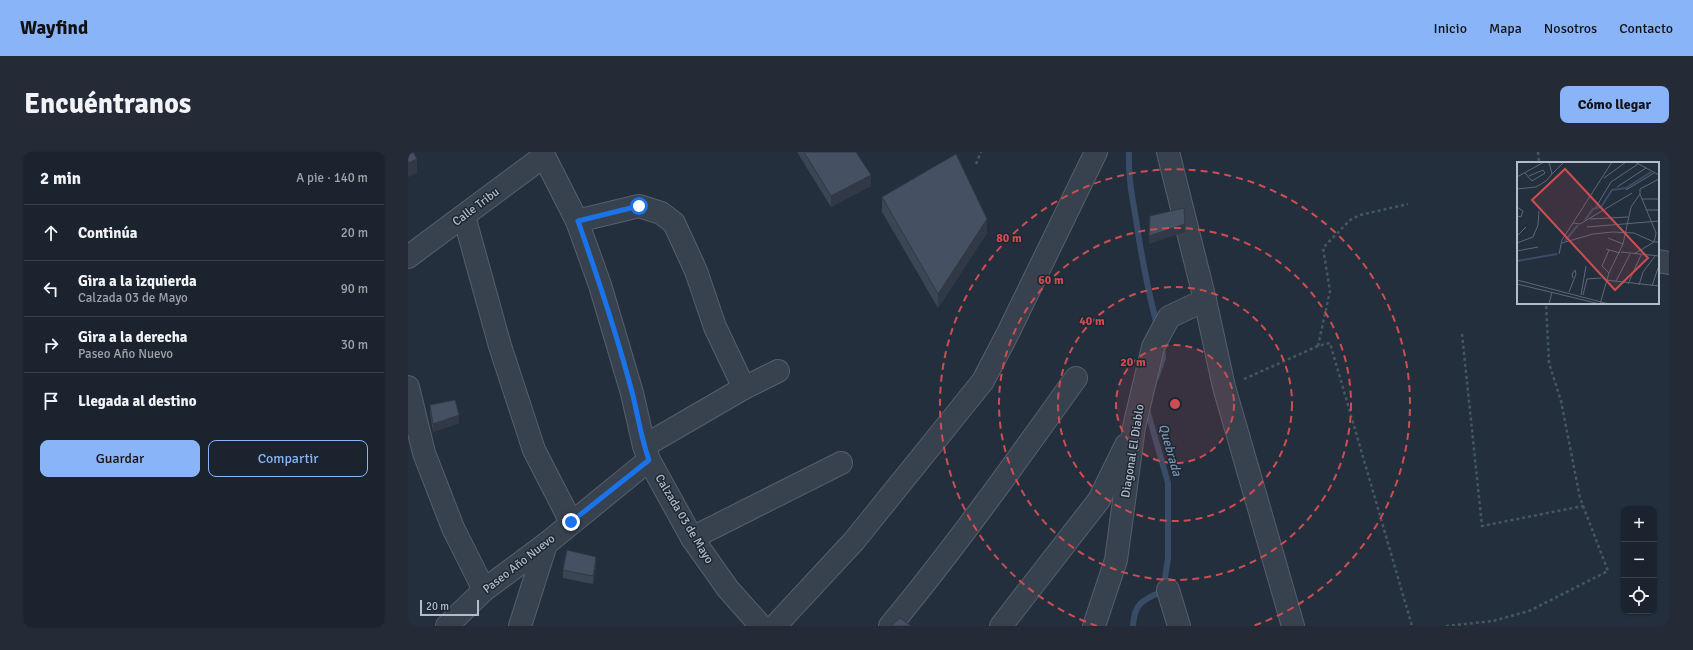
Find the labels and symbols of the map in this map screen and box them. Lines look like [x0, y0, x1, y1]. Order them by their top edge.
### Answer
inset map [1517, 162, 1659, 304]
street label: Calle Tribu [450, 185, 502, 229]
route start [630, 197, 648, 215]
text: 80 m [996, 231, 1022, 246]
text: 60 m [1038, 273, 1064, 288]
text: 40 m [1079, 314, 1105, 329]
text: 20 m [1120, 355, 1146, 370]
centre of rings [1168, 397, 1182, 411]
street label: Diagonal El Diablo [1118, 403, 1148, 499]
water label: Quebrada [1155, 422, 1185, 478]
street label: Calzada 03 de Mayo [651, 472, 717, 566]
route end [562, 513, 580, 531]
street label: Paseo Año Nuevo [480, 531, 558, 597]
scale bar [420, 598, 479, 617]

